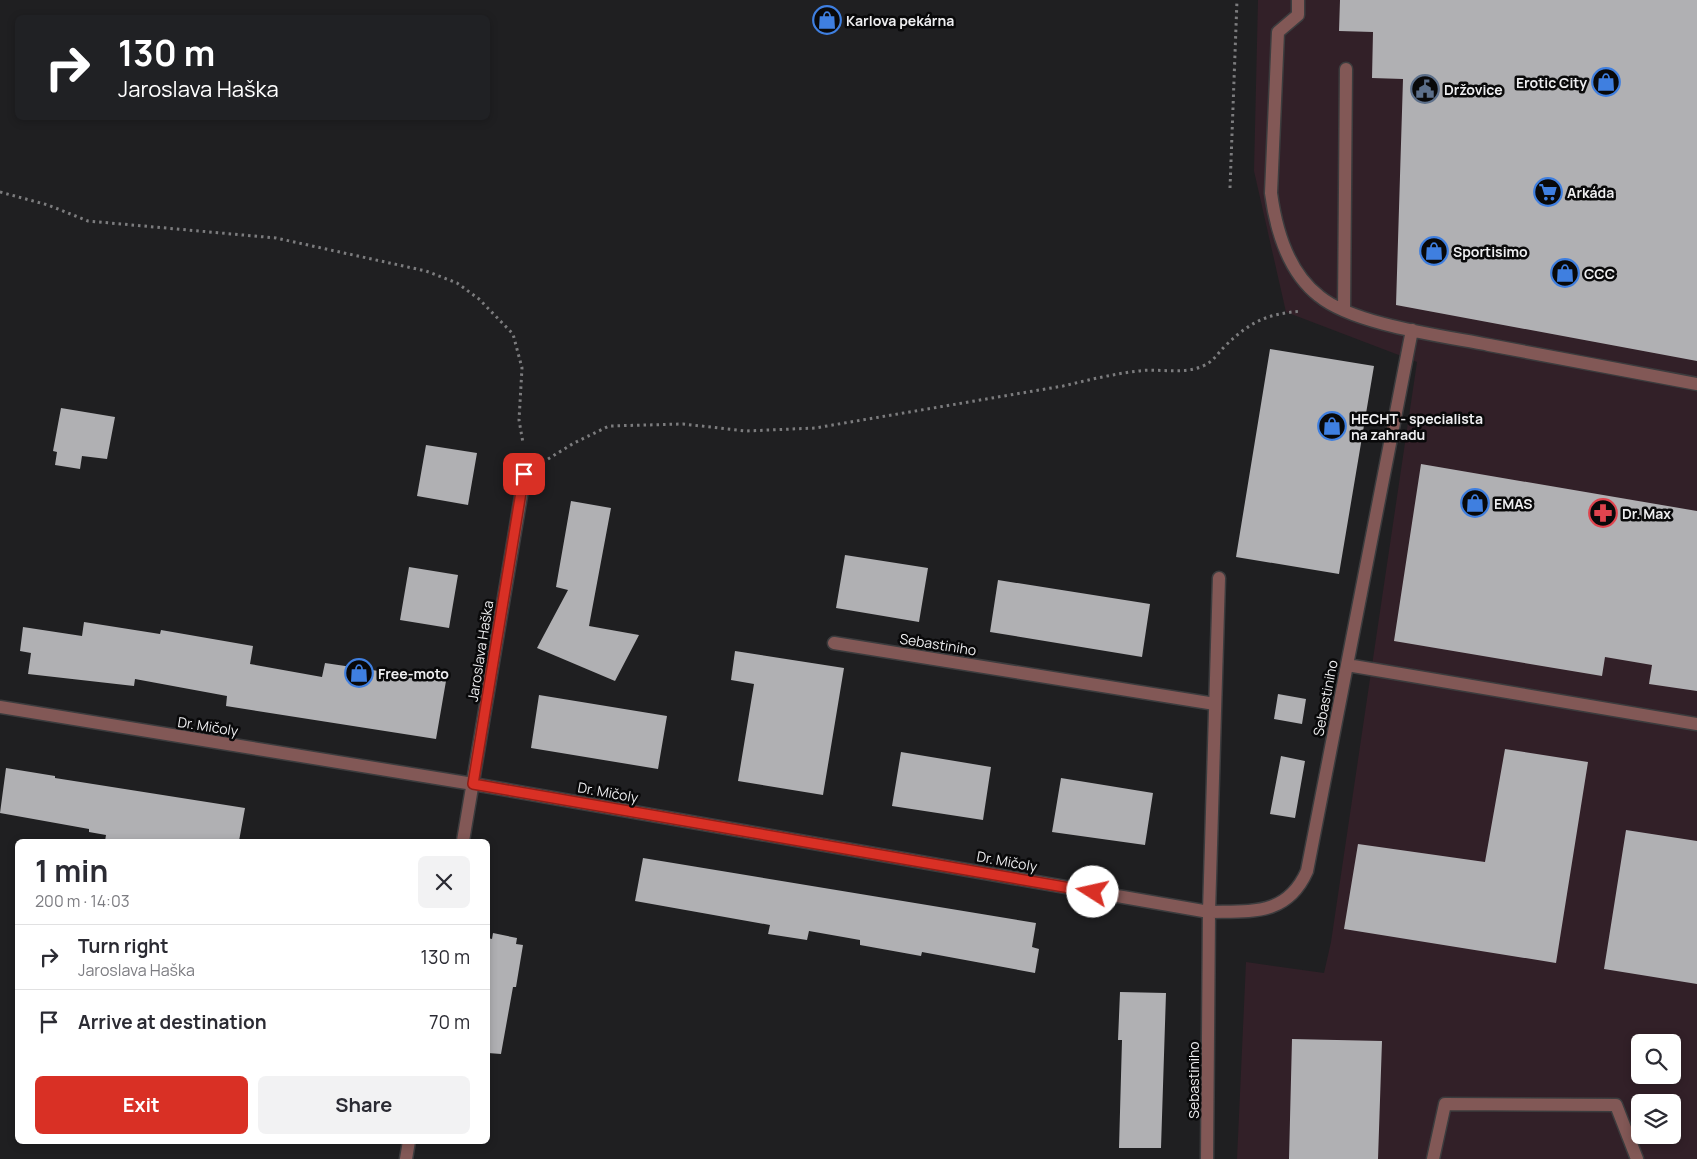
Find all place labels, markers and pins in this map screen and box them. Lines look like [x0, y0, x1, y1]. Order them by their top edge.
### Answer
shop icon: Karlova pekárna [812, 5, 842, 35]
place label: Karlova pekárna [846, 11, 954, 30]
shop icon: Erotic City [1591, 67, 1621, 97]
place label: Erotic City [1516, 73, 1587, 92]
public building icon: Držovice [1410, 74, 1440, 104]
place label: Držovice [1444, 80, 1503, 99]
supermarket icon: Arkáda [1533, 177, 1563, 207]
place label: Arkáda [1567, 183, 1614, 202]
shop icon: Sportisimo [1419, 236, 1449, 266]
place label: Sportisimo [1453, 242, 1528, 261]
shop icon: CCC [1550, 258, 1580, 288]
place label: CCC [1584, 264, 1615, 283]
place label: HECHT - specialista na zahradu [1351, 409, 1483, 444]
shop icon: HECHT - specialista na zahradu [1317, 411, 1347, 441]
pin [503, 453, 545, 495]
shop icon: EMAS [1460, 488, 1490, 518]
place label: EMAS [1494, 494, 1532, 513]
pharmacy icon: Dr. Max [1588, 498, 1618, 528]
place label: Dr. Max [1622, 504, 1671, 523]
shop icon: Free-moto [344, 658, 374, 688]
place label: Free-moto [378, 664, 449, 683]

